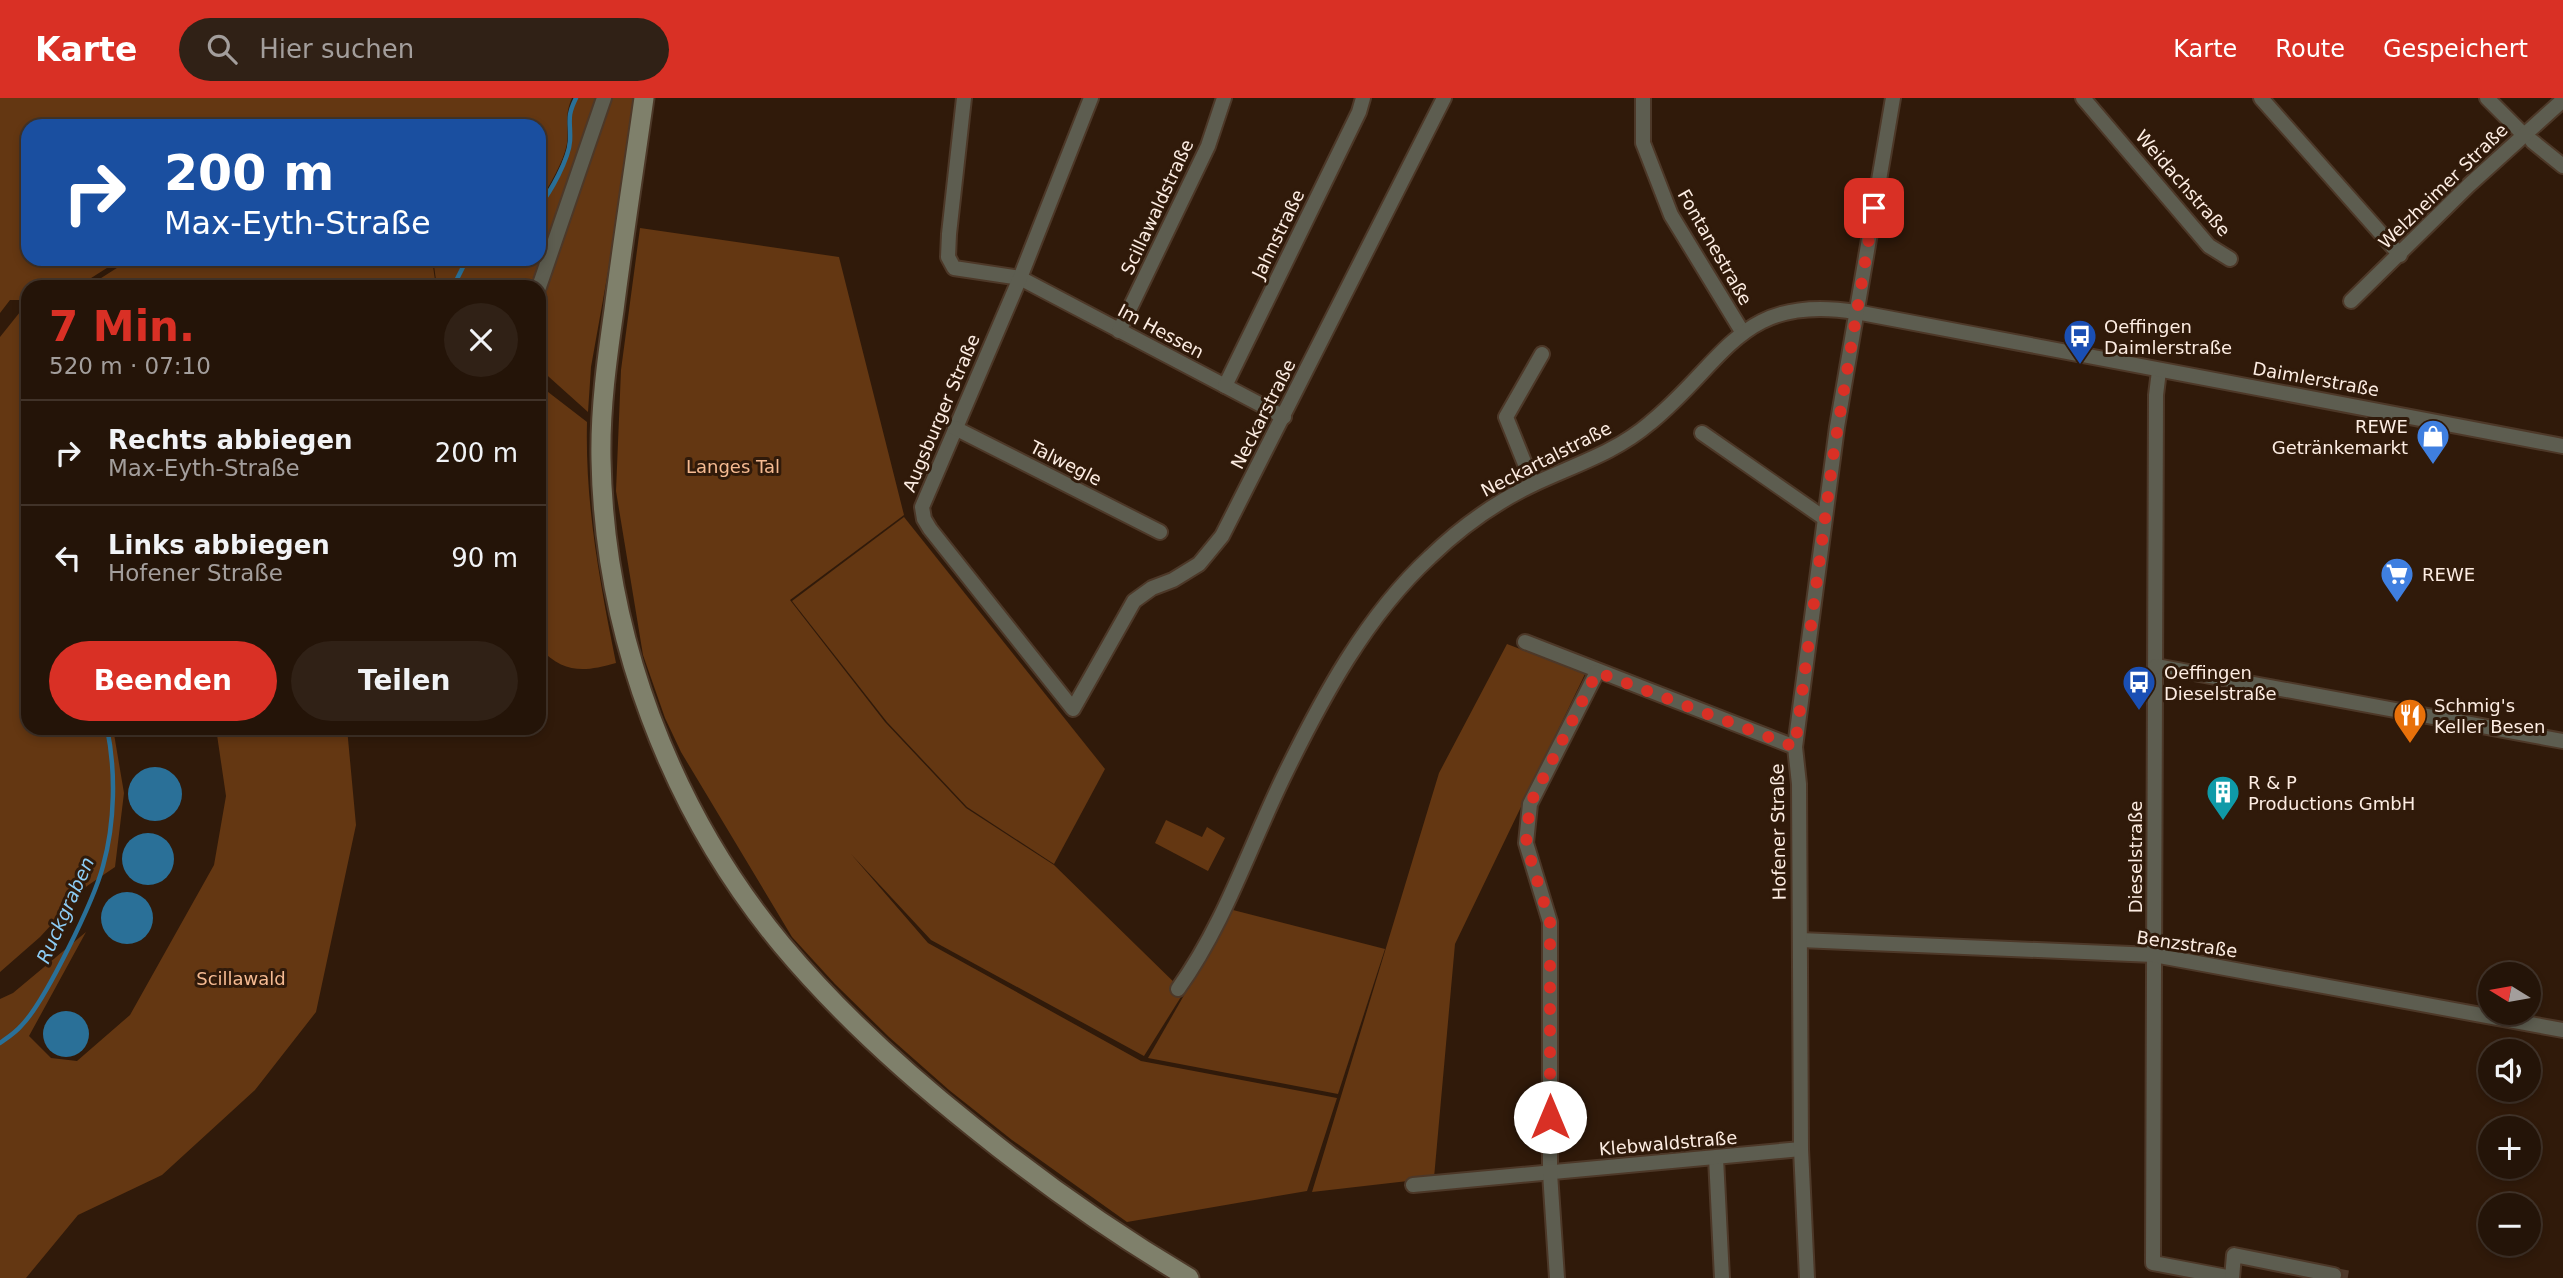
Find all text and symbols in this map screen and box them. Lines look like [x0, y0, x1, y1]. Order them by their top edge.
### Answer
search box [179, 18, 669, 81]
text: Karte [35, 30, 137, 69]
icon: search [203, 30, 241, 68]
text: Hier suchen [259, 34, 414, 64]
text: Karte [2173, 35, 2237, 63]
text: Route [2275, 35, 2345, 63]
text: Gespeichert [2383, 35, 2528, 63]
street label: Welzheimer Straße [2374, 119, 2512, 253]
street label: Weidachstraße [2131, 126, 2235, 240]
street label: Scillawaldstraße [1116, 136, 1198, 278]
text: 200 m [164, 145, 334, 202]
icon: right [49, 147, 140, 238]
pin [1844, 178, 1904, 238]
street label: Fontanestraße [1673, 185, 1757, 309]
street label: Jahnstraße [1247, 186, 1309, 283]
icon: arrive [1855, 189, 1893, 227]
text: Max-Eyth-Straße [164, 204, 431, 242]
street label: Im Hessen [1114, 300, 1208, 362]
text: 7 Min. [49, 302, 195, 351]
button: close [444, 303, 518, 377]
place label: Oeffingen Daimlerstraße [2104, 316, 2232, 358]
bus stop icon: Oeffingen Daimlerstraße [2061, 317, 2099, 366]
street label: Augsburger Straße [898, 331, 984, 495]
text: 520 m · 07:10 [49, 353, 211, 379]
street label: Neckarstraße [1226, 356, 1300, 472]
street label: Daimlerstraße [2251, 358, 2381, 400]
place label: REWE Getränkemarkt [2272, 416, 2408, 458]
street label: Neckartalstraße [1477, 417, 1615, 501]
shop icon: REWE Getränkemarkt [2414, 417, 2452, 466]
text: Rechts abbiegen [108, 425, 353, 455]
icon: right [49, 434, 87, 472]
street label: Talwegle [1026, 436, 1105, 490]
text: 200 m [435, 438, 518, 468]
text: Max-Eyth-Straße [108, 455, 300, 481]
park label: Langes Tal [686, 456, 780, 477]
text: Links abbiegen [108, 530, 330, 560]
icon: left [49, 539, 87, 577]
text: 90 m [451, 543, 518, 573]
supermarket icon: REWE [2378, 555, 2416, 604]
text: Hofener Straße [108, 560, 283, 586]
place label: REWE [2422, 564, 2475, 585]
button: Beenden [49, 641, 277, 721]
button: Teilen [291, 641, 518, 721]
place label: Oeffingen Dieselstraße [2164, 662, 2277, 704]
bus stop icon: Oeffingen Dieselstraße [2120, 663, 2158, 712]
place label: Schmig's Keller Besen [2434, 695, 2545, 737]
restaurant icon: Schmig's Keller Besen [2391, 696, 2429, 745]
street label: Hofener Straße [1766, 763, 1790, 901]
place label: R & P Productions GmbH [2248, 772, 2415, 814]
building icon: R & P Productions GmbH [2204, 773, 2242, 822]
street label: Dieselstraße [2125, 801, 2146, 913]
water label: Ruckgraben [32, 853, 98, 967]
street label: Benzstraße [2135, 927, 2239, 961]
north arrow [2478, 962, 2541, 1026]
map controls [2478, 962, 2541, 1256]
park label: Scillawald [196, 968, 286, 989]
button: sound [2478, 1039, 2541, 1102]
position arrow [1513, 1080, 1587, 1154]
button: + [2478, 1116, 2541, 1179]
street label: Klebwaldstraße [1598, 1126, 1738, 1160]
button: − [2478, 1193, 2541, 1256]

